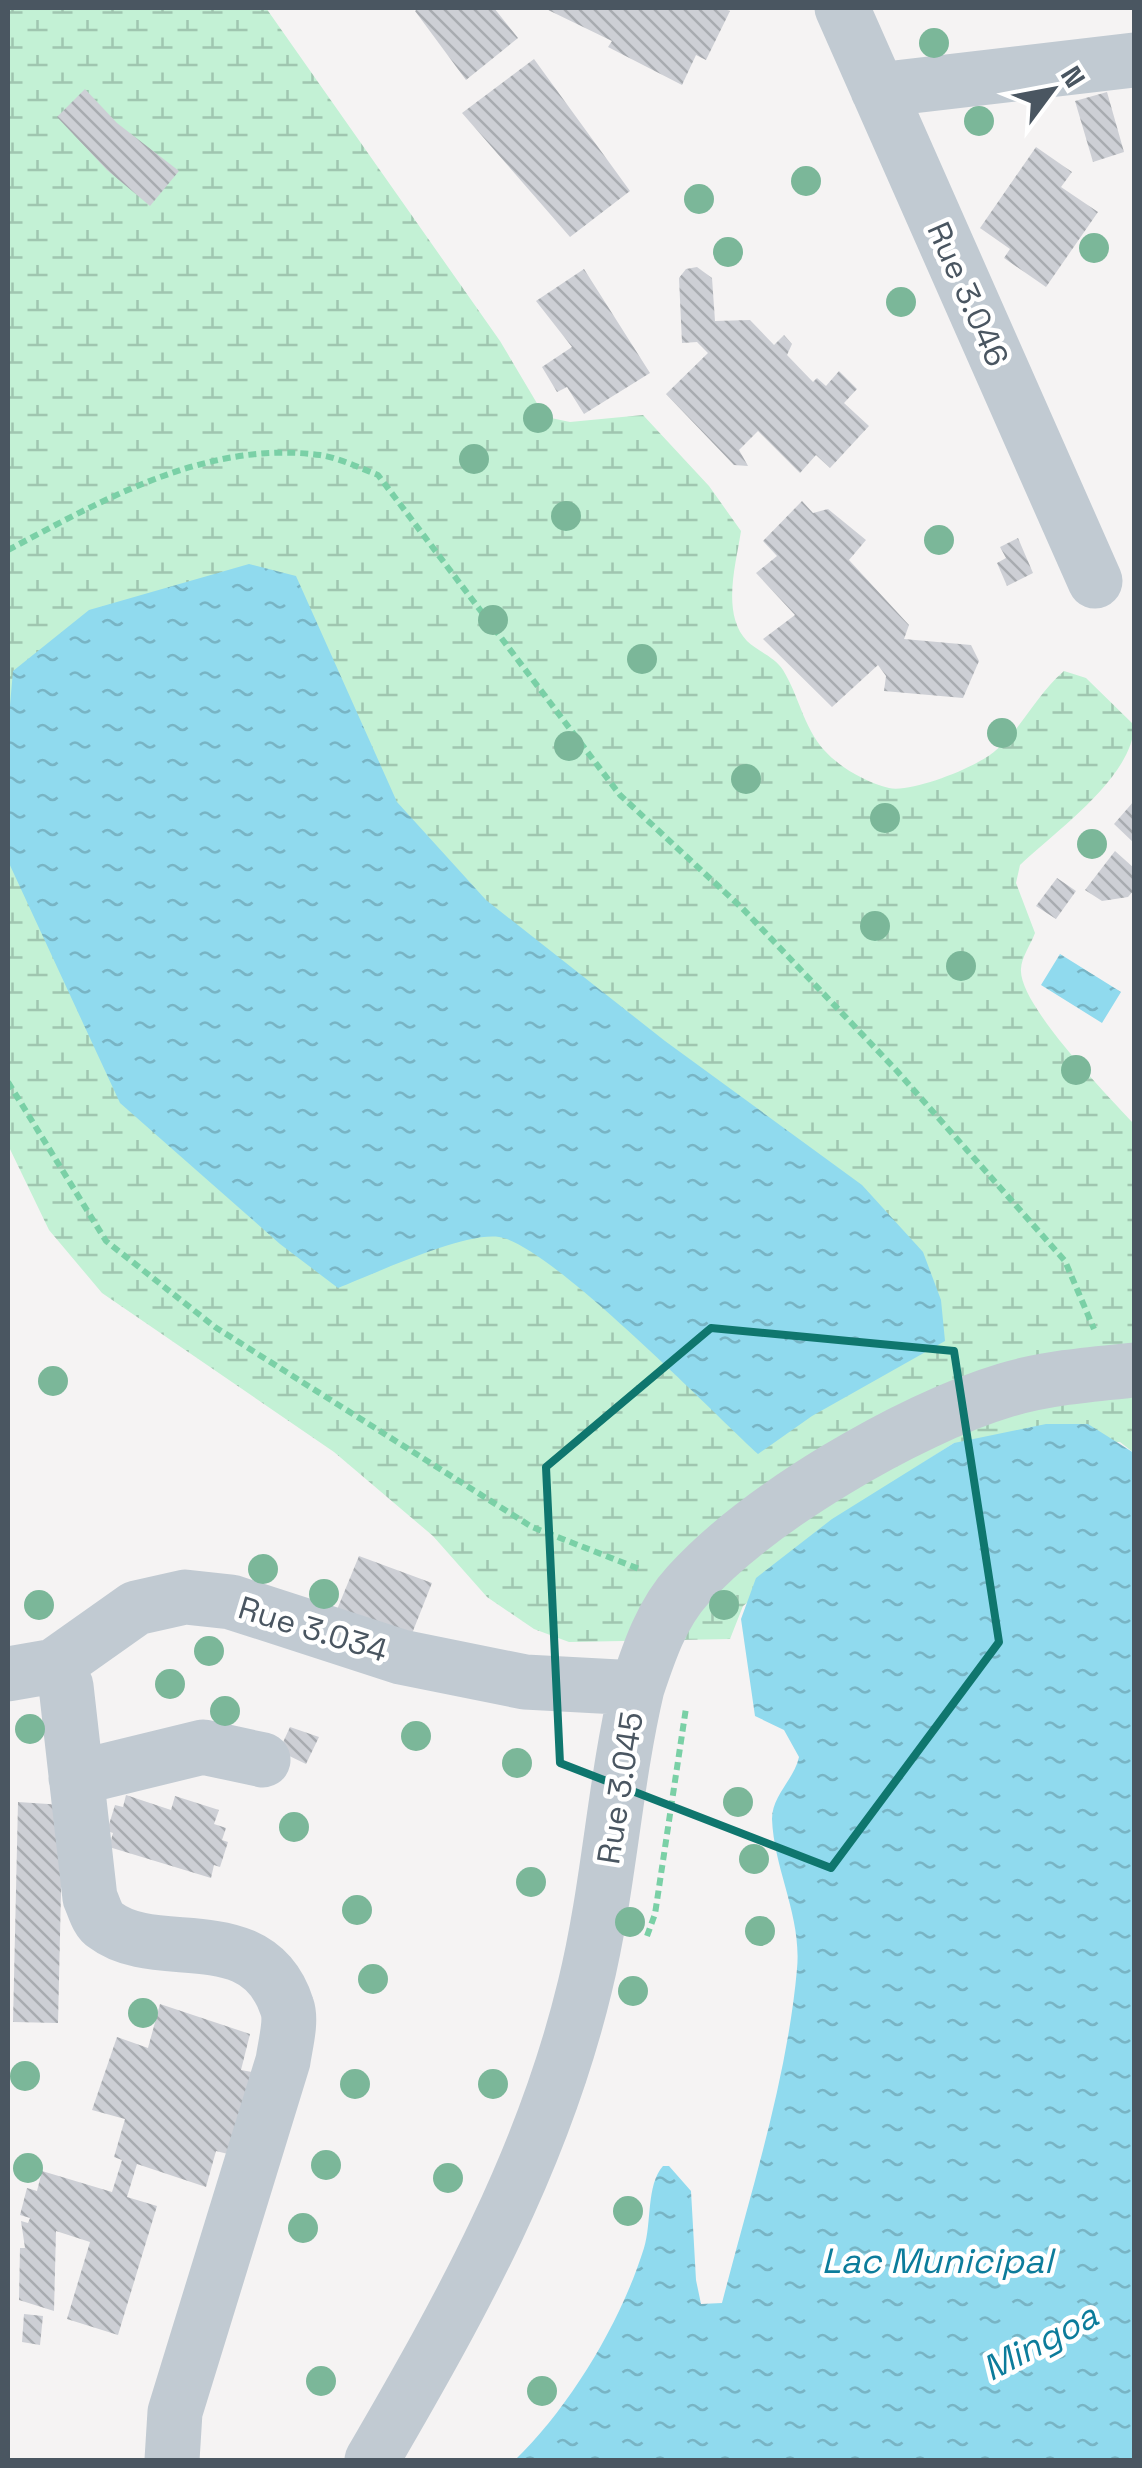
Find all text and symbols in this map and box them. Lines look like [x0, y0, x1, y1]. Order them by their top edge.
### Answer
north arrow [1002, 40, 1102, 140]
text: N [1053, 59, 1093, 94]
street label: Rue 3.046 [918, 216, 1018, 372]
street label: Rue 3.034 [234, 1587, 392, 1671]
street label: Rue 3.045 [588, 1709, 652, 1867]
water label: Lac Municipal [821, 2239, 1056, 2283]
water label: Mingoa [975, 2293, 1106, 2391]

